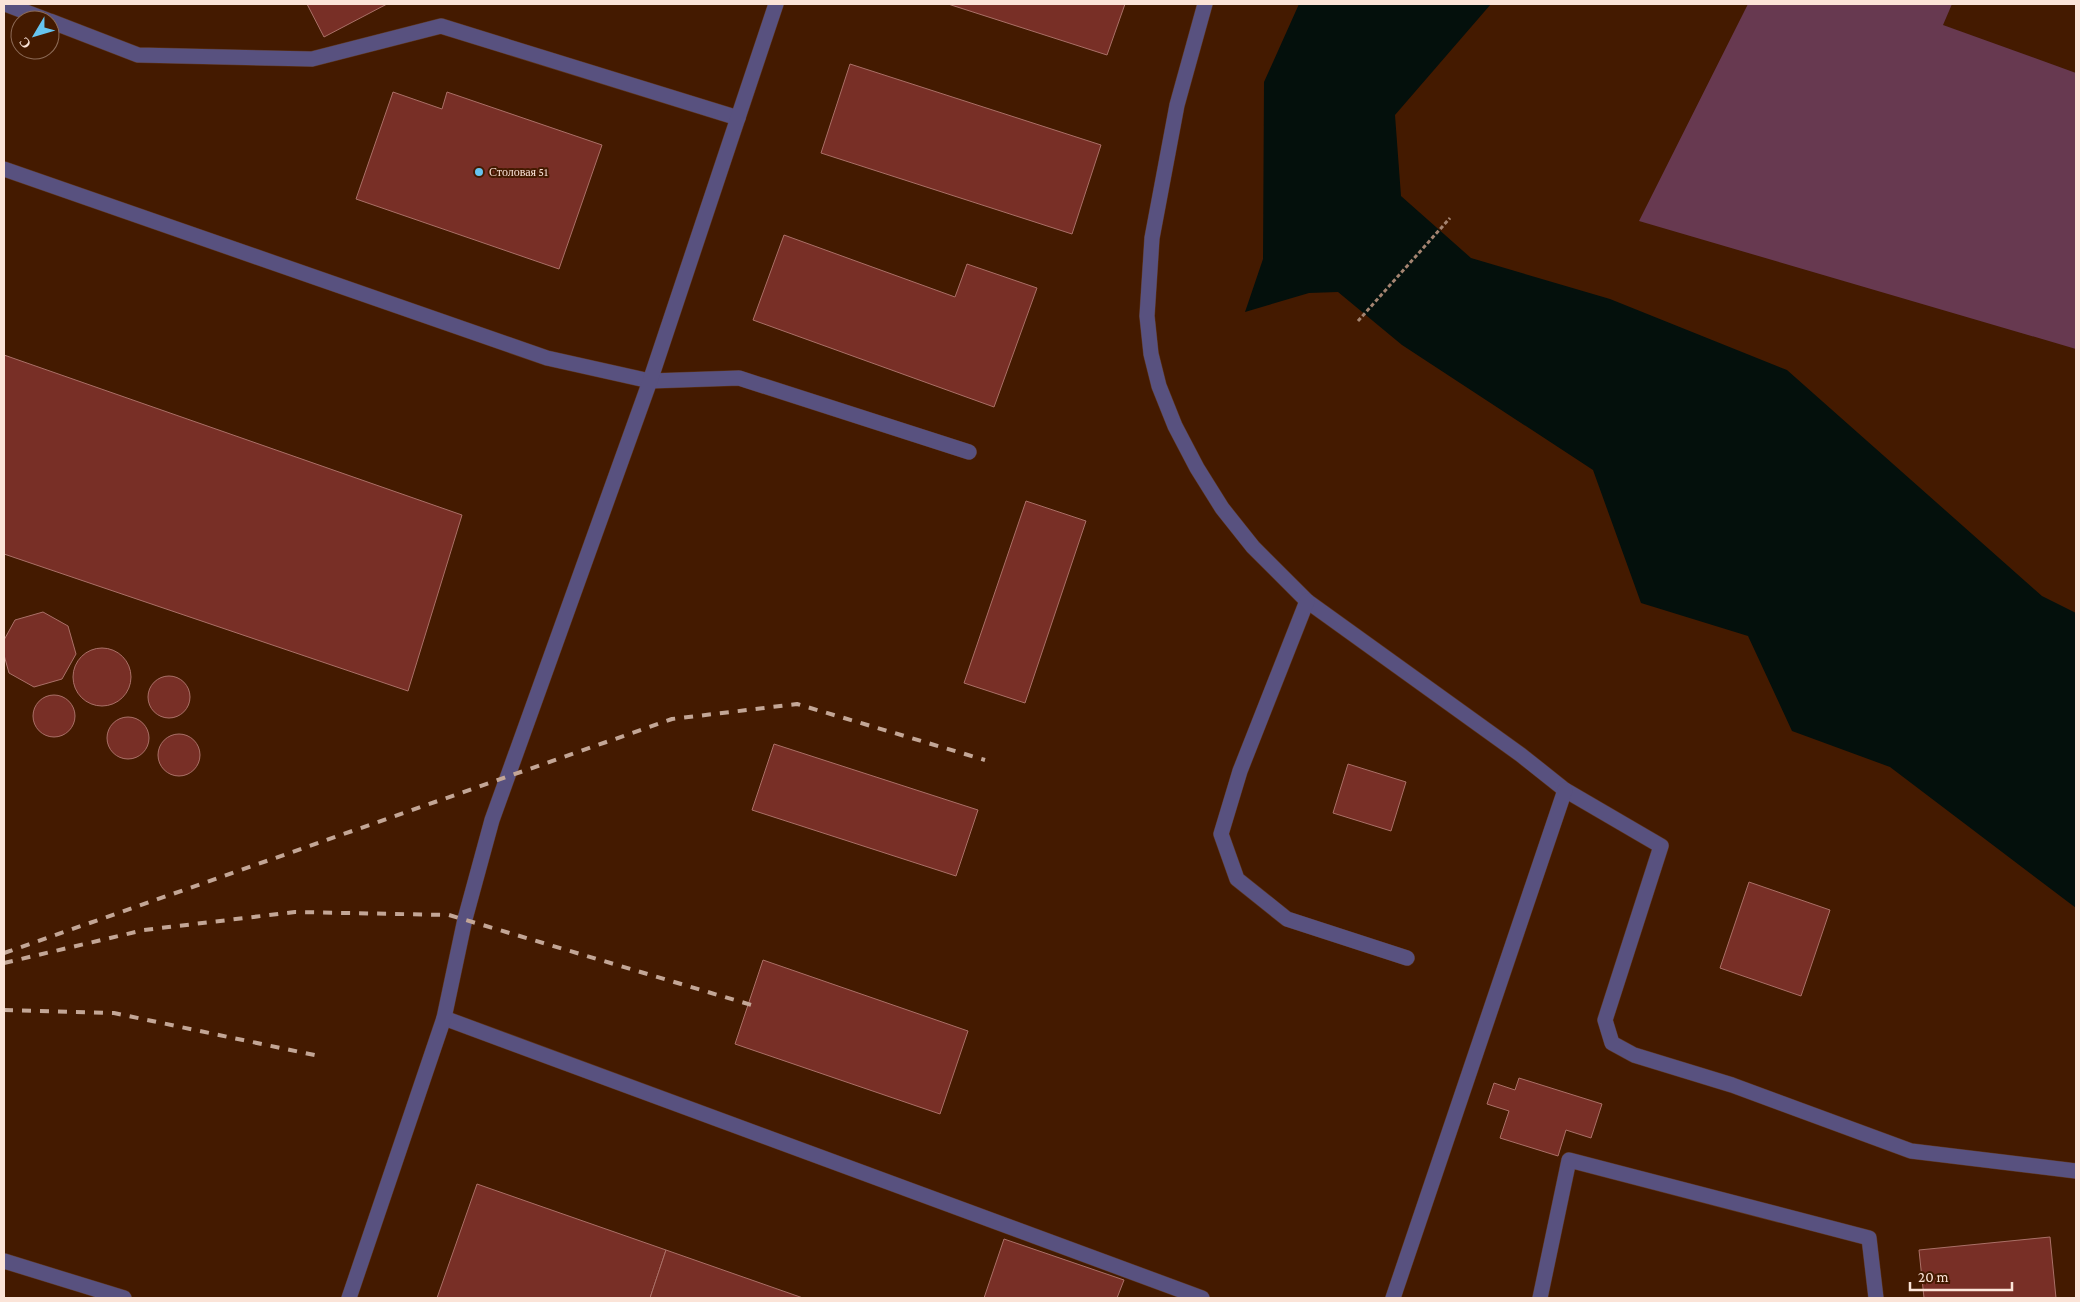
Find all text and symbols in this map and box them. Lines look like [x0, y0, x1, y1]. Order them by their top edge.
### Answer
north arrow [10, 10, 60, 60]
text: С [15, 34, 34, 52]
place label: Столовая 51 [489, 165, 548, 179]
marker: Столовая 51 [473, 166, 485, 178]
scale bar [1910, 1260, 2012, 1292]
text: 20 m [1918, 1269, 1949, 1285]

